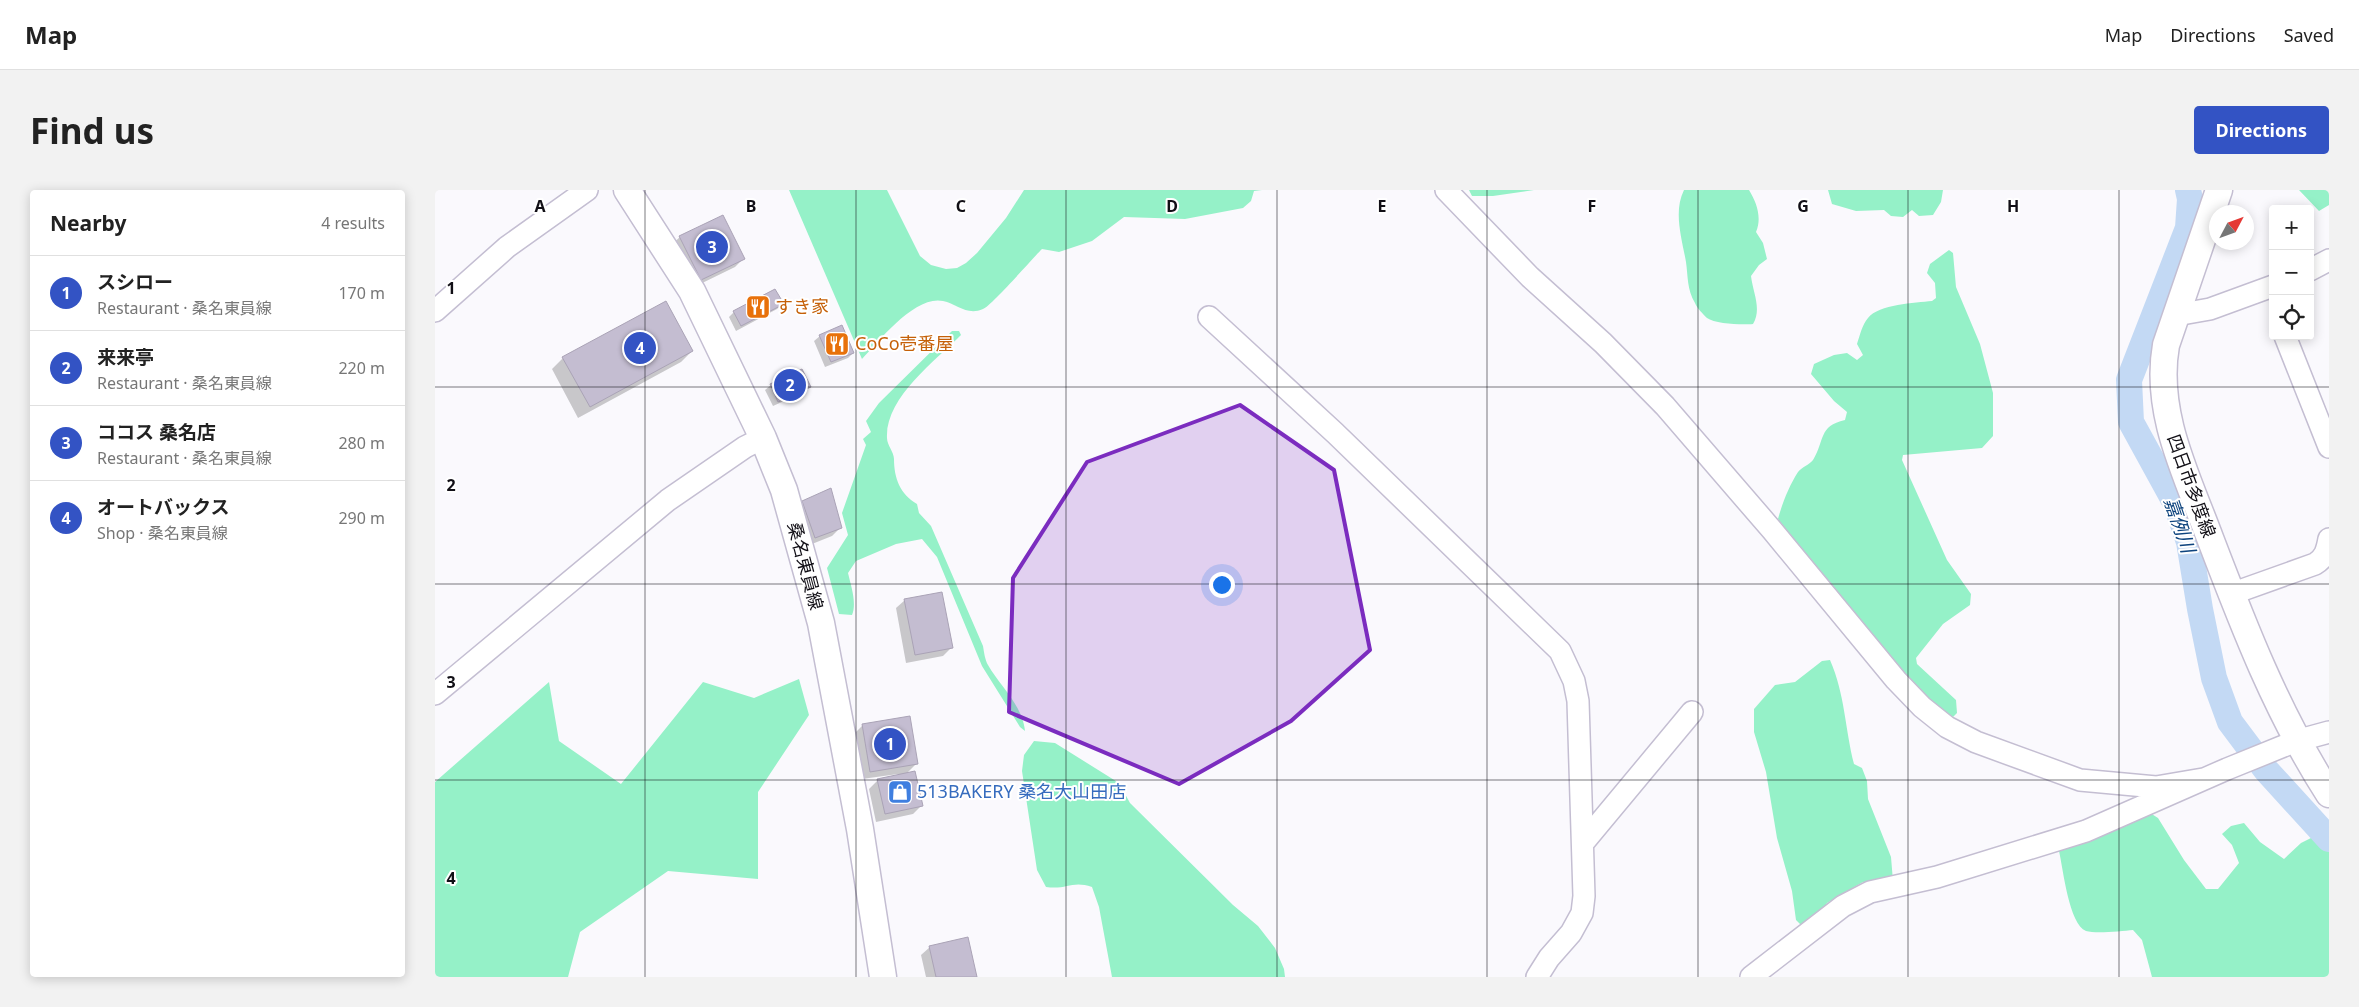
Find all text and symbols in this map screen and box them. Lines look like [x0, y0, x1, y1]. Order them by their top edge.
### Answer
text: Map [25, 18, 77, 51]
text: Map [2105, 23, 2142, 47]
text: Directions [2170, 23, 2256, 47]
text: Saved [2284, 23, 2334, 47]
button: Directions [2194, 106, 2329, 154]
text: Find us [30, 107, 154, 154]
text: A [534, 195, 546, 217]
text: B [746, 195, 756, 217]
text: C [956, 195, 966, 217]
text: D [1166, 195, 1178, 217]
text: E [1378, 195, 1387, 217]
text: F [1588, 195, 1596, 217]
text: G [1797, 195, 1809, 217]
text: H [2007, 195, 2019, 217]
north arrow [2209, 205, 2254, 250]
map controls [2269, 205, 2314, 340]
button: + [2269, 205, 2314, 250]
text: Nearby [50, 209, 126, 237]
text: 4 results [321, 212, 385, 234]
pin: 3 [696, 228, 728, 266]
button: − [2269, 250, 2314, 295]
text: スシロー [97, 269, 173, 295]
text: 1 [446, 277, 456, 299]
text: 1 [61, 282, 71, 304]
text: 170 m [338, 282, 385, 304]
restaurant icon: すき家 [745, 294, 771, 320]
place label: すき家 [775, 294, 829, 318]
button: locate [2269, 295, 2314, 340]
text: Restaurant · 桑名東員線 [97, 297, 272, 319]
pin: 4 [624, 329, 656, 367]
restaurant icon: CoCo壱番屋 [824, 331, 850, 357]
place label: CoCo壱番屋 [855, 331, 954, 355]
text: 来来亭 [97, 344, 154, 370]
text: 2 [61, 357, 71, 379]
text: 220 m [338, 357, 385, 379]
pin: 2 [774, 366, 806, 404]
text: Restaurant · 桑名東員線 [97, 372, 272, 394]
text: ココス 桑名店 [97, 419, 216, 445]
street label: 四日市多度線 [2162, 431, 2222, 541]
text: 3 [61, 432, 71, 454]
text: 280 m [338, 432, 385, 454]
text: Restaurant · 桑名東員線 [97, 447, 272, 469]
text: 2 [446, 474, 456, 496]
text: オートバックス [97, 494, 229, 520]
water label: 嘉例川 [2158, 494, 2202, 558]
text: 4 [61, 507, 71, 529]
text: 290 m [338, 507, 385, 529]
street label: 桑名東員線 [783, 519, 829, 612]
text: Shop · 桑名東員線 [97, 522, 228, 544]
your location [1209, 572, 1235, 598]
text: 3 [446, 671, 456, 693]
pin: 1 [874, 725, 906, 763]
shop icon: 513BAKERY 桑名大山田店 [887, 779, 913, 805]
place label: 513BAKERY 桑名大山田店 [917, 779, 1126, 803]
text: 4 [446, 867, 456, 889]

